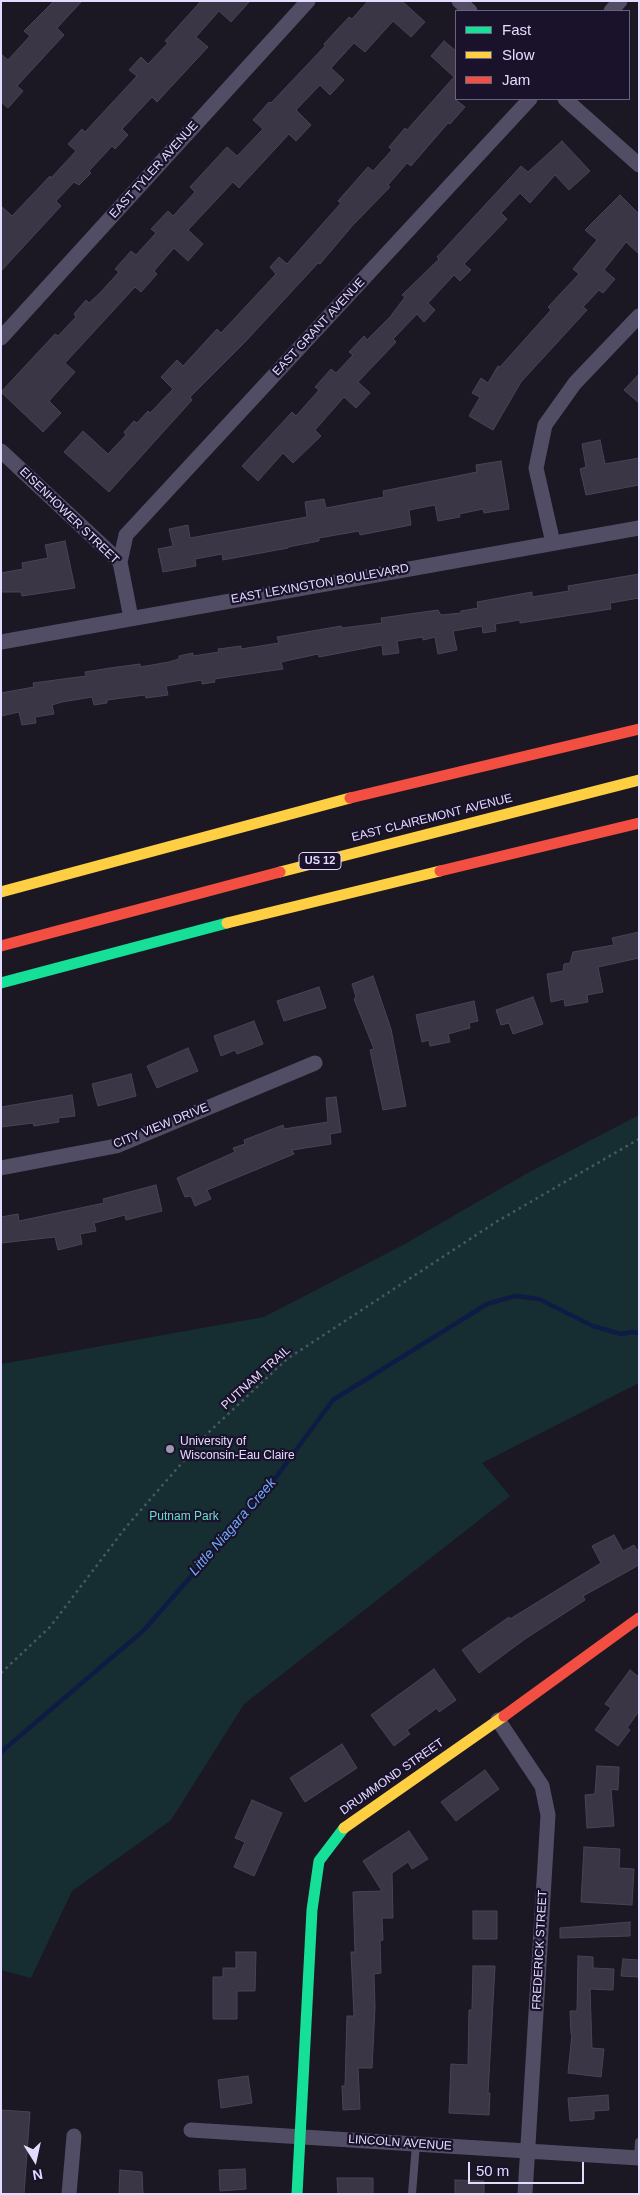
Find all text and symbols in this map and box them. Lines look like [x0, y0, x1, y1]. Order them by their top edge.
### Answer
legend [455, 10, 630, 100]
text: Fast [502, 21, 531, 38]
text: Slow [502, 46, 535, 63]
text: Jam [502, 71, 530, 88]
street label: EAST TYLER AVENUE [107, 119, 201, 221]
street label: EAST GRANT AVENUE [270, 275, 368, 379]
street label: EISENHOWER STREET [16, 465, 122, 567]
street label: EAST LEXINGTON BOULEVARD [230, 561, 410, 607]
street label: EAST CLAIREMONT AVENUE [350, 791, 514, 845]
road number: US 12 [299, 852, 341, 869]
street label: CITY VIEW DRIVE [111, 1100, 211, 1152]
street label: PUTNAM TRAIL [218, 1343, 294, 1413]
place label: University of Wisconsin-Eau Claire [180, 1435, 295, 1463]
marker: University of Wisconsin-Eau Claire [164, 1443, 176, 1455]
water label: Little Niagara Creek [186, 1475, 280, 1579]
park label: Putnam Park [149, 1510, 219, 1524]
street label: DRUMMOND STREET [337, 1736, 447, 1818]
street label: FREDERICK STREET [530, 1890, 550, 2010]
street label: LINCOLN AVENUE [348, 2132, 452, 2154]
north arrow [10, 2135, 60, 2185]
scale bar [470, 2152, 586, 2184]
text: 50 m [476, 2162, 509, 2179]
text: N [31, 2166, 44, 2184]

